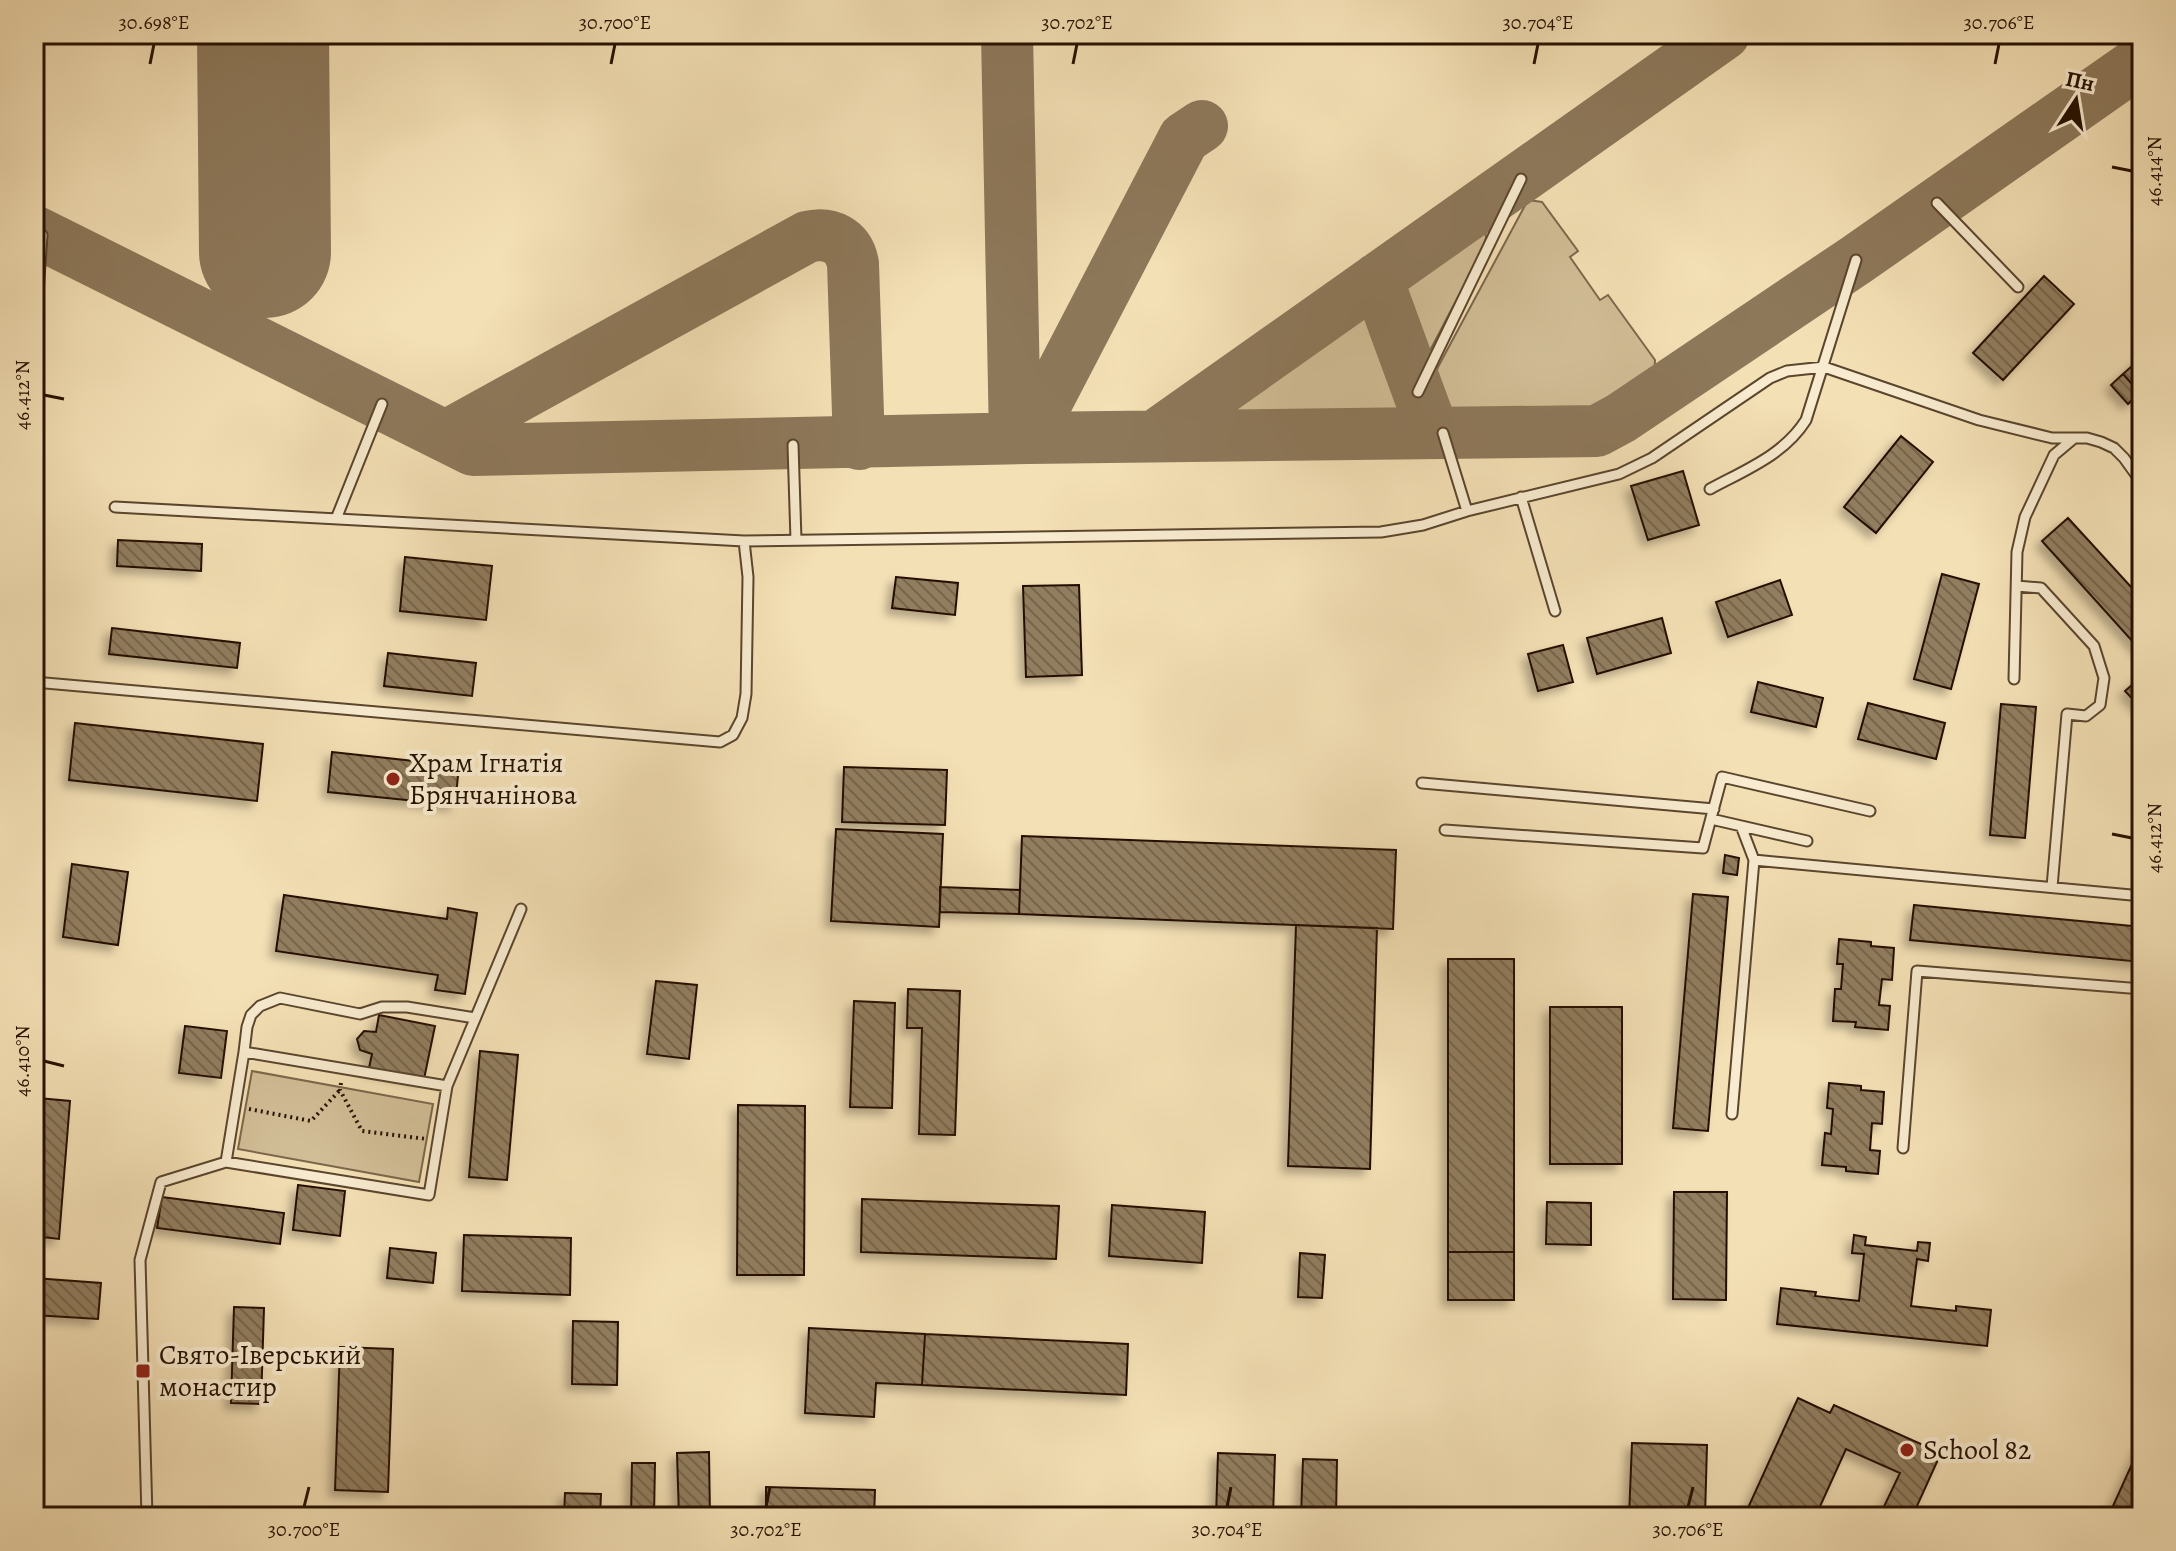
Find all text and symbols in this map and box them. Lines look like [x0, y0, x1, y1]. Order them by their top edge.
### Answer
text: 30.698°E [119, 9, 189, 36]
text: 30.700°E [579, 9, 651, 36]
text: 30.702°E [1041, 9, 1113, 36]
text: 30.704°E [1502, 9, 1574, 36]
text: 30.706°E [1963, 9, 2035, 36]
north arrow [2036, 60, 2116, 140]
text: Пн [2063, 64, 2097, 99]
text: 46.414°N [2141, 136, 2168, 206]
text: 46.412°N [9, 360, 36, 430]
place label: Храм Ігнатія Брянчанінова [409, 744, 577, 814]
marker: Храм Ігнатія Брянчанінова [384, 770, 402, 788]
text: 46.412°N [2141, 803, 2168, 873]
text: 46.410°N [9, 1025, 36, 1097]
place label: Свято-Іверський монастир [159, 1336, 362, 1406]
marker: Свято-Іверський монастир [134, 1362, 152, 1380]
place label: School 82 [1923, 1431, 2031, 1469]
marker: School 82 [1898, 1441, 1916, 1459]
text: 30.700°E [268, 1516, 340, 1543]
text: 30.702°E [730, 1516, 802, 1543]
text: 30.704°E [1191, 1516, 1263, 1543]
text: 30.706°E [1652, 1516, 1724, 1543]

